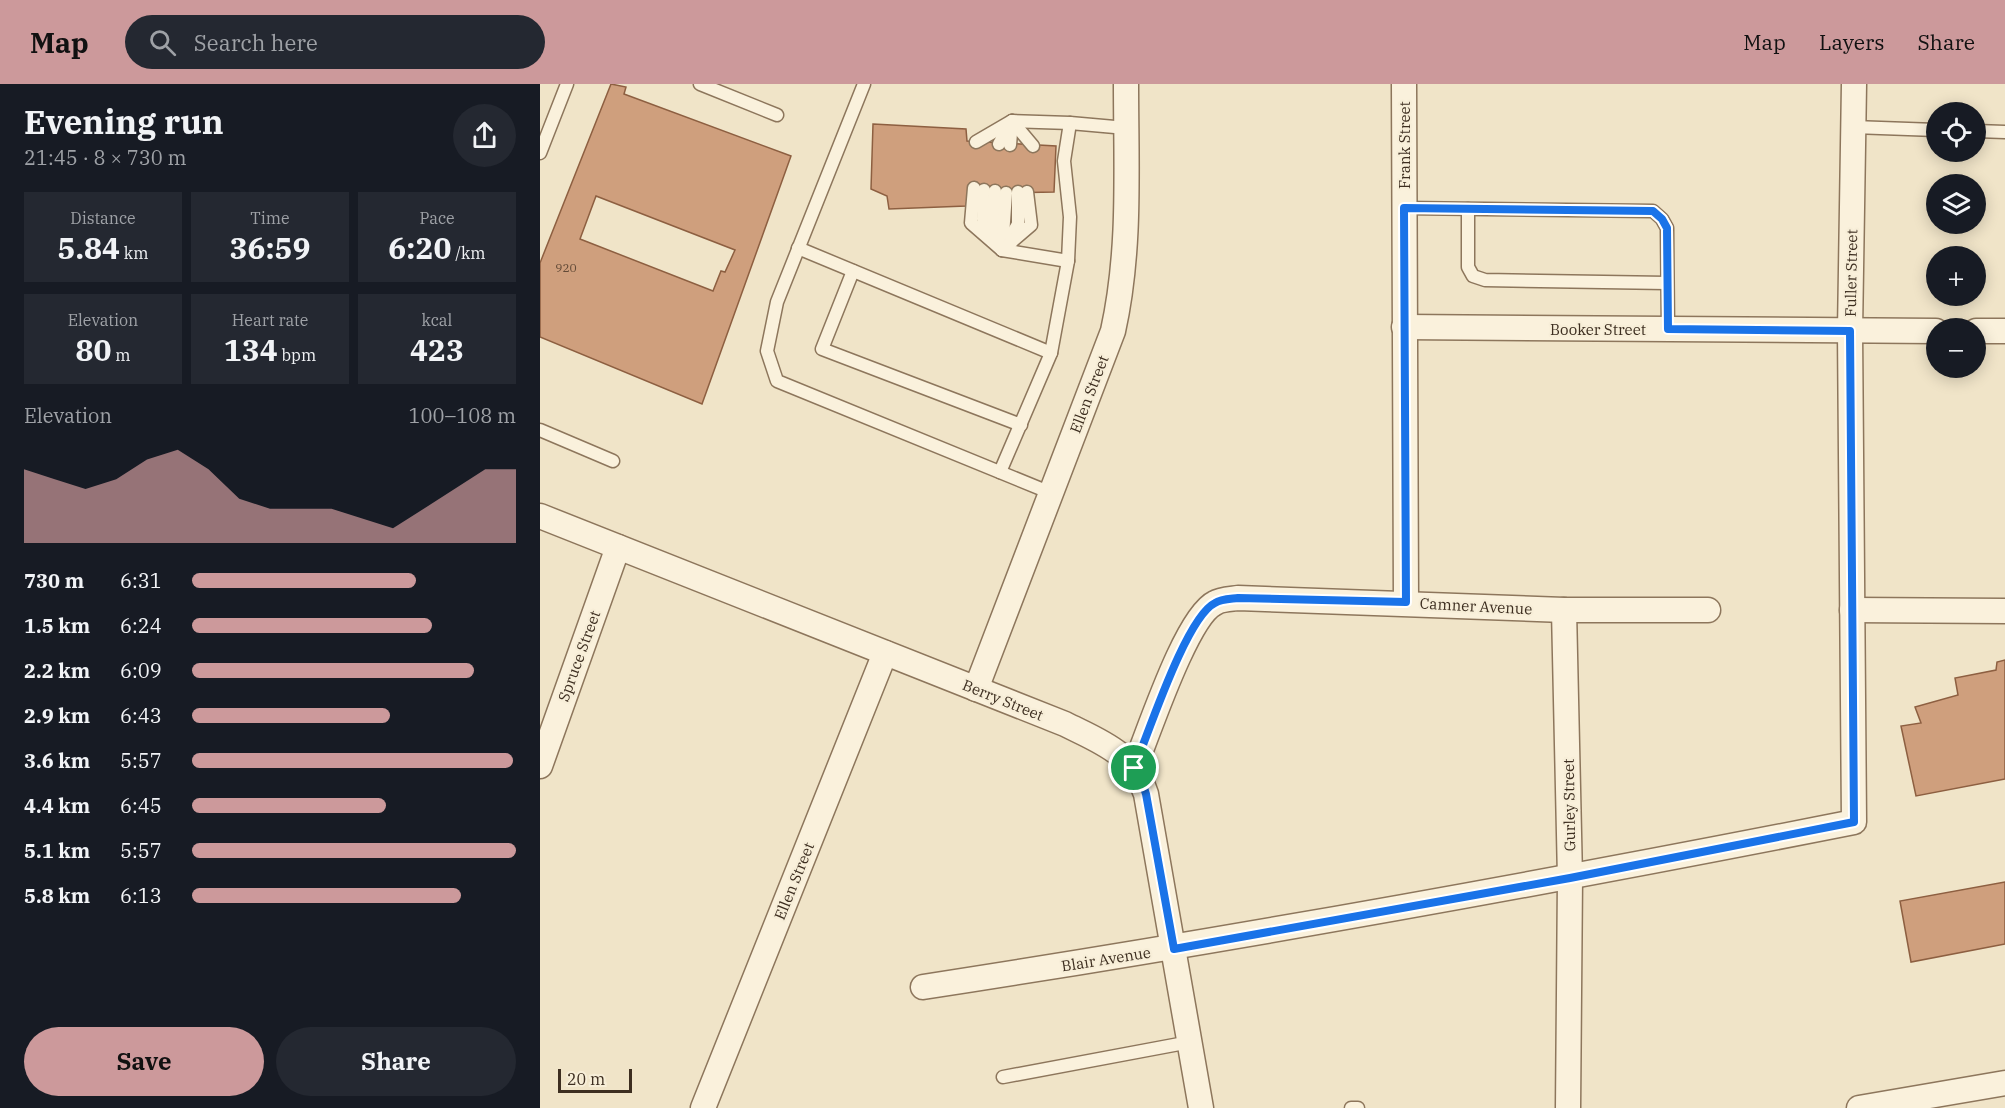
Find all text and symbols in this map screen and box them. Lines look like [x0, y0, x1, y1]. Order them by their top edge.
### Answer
search box [125, 15, 545, 69]
text: Map [30, 24, 89, 61]
icon: search [146, 26, 179, 59]
text: Search here [194, 28, 318, 57]
text: Map [1743, 28, 1786, 56]
text: Layers [1819, 28, 1885, 56]
text: Share [1918, 28, 1975, 56]
text: Evening run [24, 100, 224, 143]
street label: Frank Street [1395, 101, 1414, 189]
map controls [1926, 102, 1986, 378]
button: locate [1926, 102, 1986, 162]
button: share [453, 104, 516, 167]
text: 21:45 · 8 × 730 m [24, 144, 187, 171]
button: layers [1926, 174, 1986, 234]
text: Distance [70, 208, 136, 228]
text: Time [250, 208, 290, 228]
text: Pace [419, 208, 455, 228]
text: 5.84 [58, 228, 120, 267]
text: 36:59 [229, 228, 311, 267]
text: 6:20 [388, 228, 451, 267]
street label: Fuller Street [1841, 229, 1861, 317]
text: km [120, 243, 148, 263]
text: /km [451, 243, 486, 263]
button: + [1926, 246, 1986, 306]
house number: 920 [555, 260, 577, 275]
text: Elevation [68, 310, 138, 330]
text: Heart rate [232, 310, 308, 330]
text: kcal [422, 310, 452, 330]
button: − [1926, 318, 1986, 378]
street label: Booker Street [1550, 320, 1646, 339]
text: 80 [76, 330, 112, 369]
text: 134 [224, 330, 278, 369]
text: 423 [410, 330, 464, 369]
text: m [112, 345, 130, 365]
text: bpm [278, 345, 316, 365]
street label: Ellen Street [1065, 352, 1113, 436]
text: Elevation [24, 402, 112, 429]
text: 100–108 m [409, 402, 516, 429]
text: 730 m [24, 567, 84, 594]
text: 6:31 [120, 567, 162, 594]
street label: Camner Avenue [1419, 594, 1533, 618]
street label: Spruce Street [554, 608, 604, 704]
text: 1.5 km [24, 612, 90, 639]
text: 6:24 [120, 612, 162, 639]
text: 2.2 km [24, 657, 90, 684]
text: 6:09 [120, 657, 162, 684]
street label: Berry Street [960, 675, 1046, 725]
text: 2.9 km [24, 702, 90, 729]
text: 6:43 [120, 702, 162, 729]
pin [1108, 742, 1159, 793]
text: 3.6 km [24, 747, 90, 774]
text: 5:57 [120, 747, 162, 774]
icon: arrive [1117, 751, 1150, 784]
street label: Gurley Street [1559, 758, 1579, 852]
text: 4.4 km [24, 792, 90, 819]
text: 6:45 [120, 792, 162, 819]
text: 5.1 km [24, 837, 90, 864]
text: 5:57 [120, 837, 162, 864]
street label: Ellen Street [770, 839, 818, 923]
text: 5.8 km [24, 882, 90, 909]
text: 6:13 [120, 882, 162, 909]
street label: Blair Avenue [1060, 943, 1152, 975]
button: Save [24, 1027, 264, 1096]
button: Share [276, 1027, 516, 1096]
scale bar [558, 1066, 632, 1094]
text: 20 m [567, 1069, 605, 1089]

